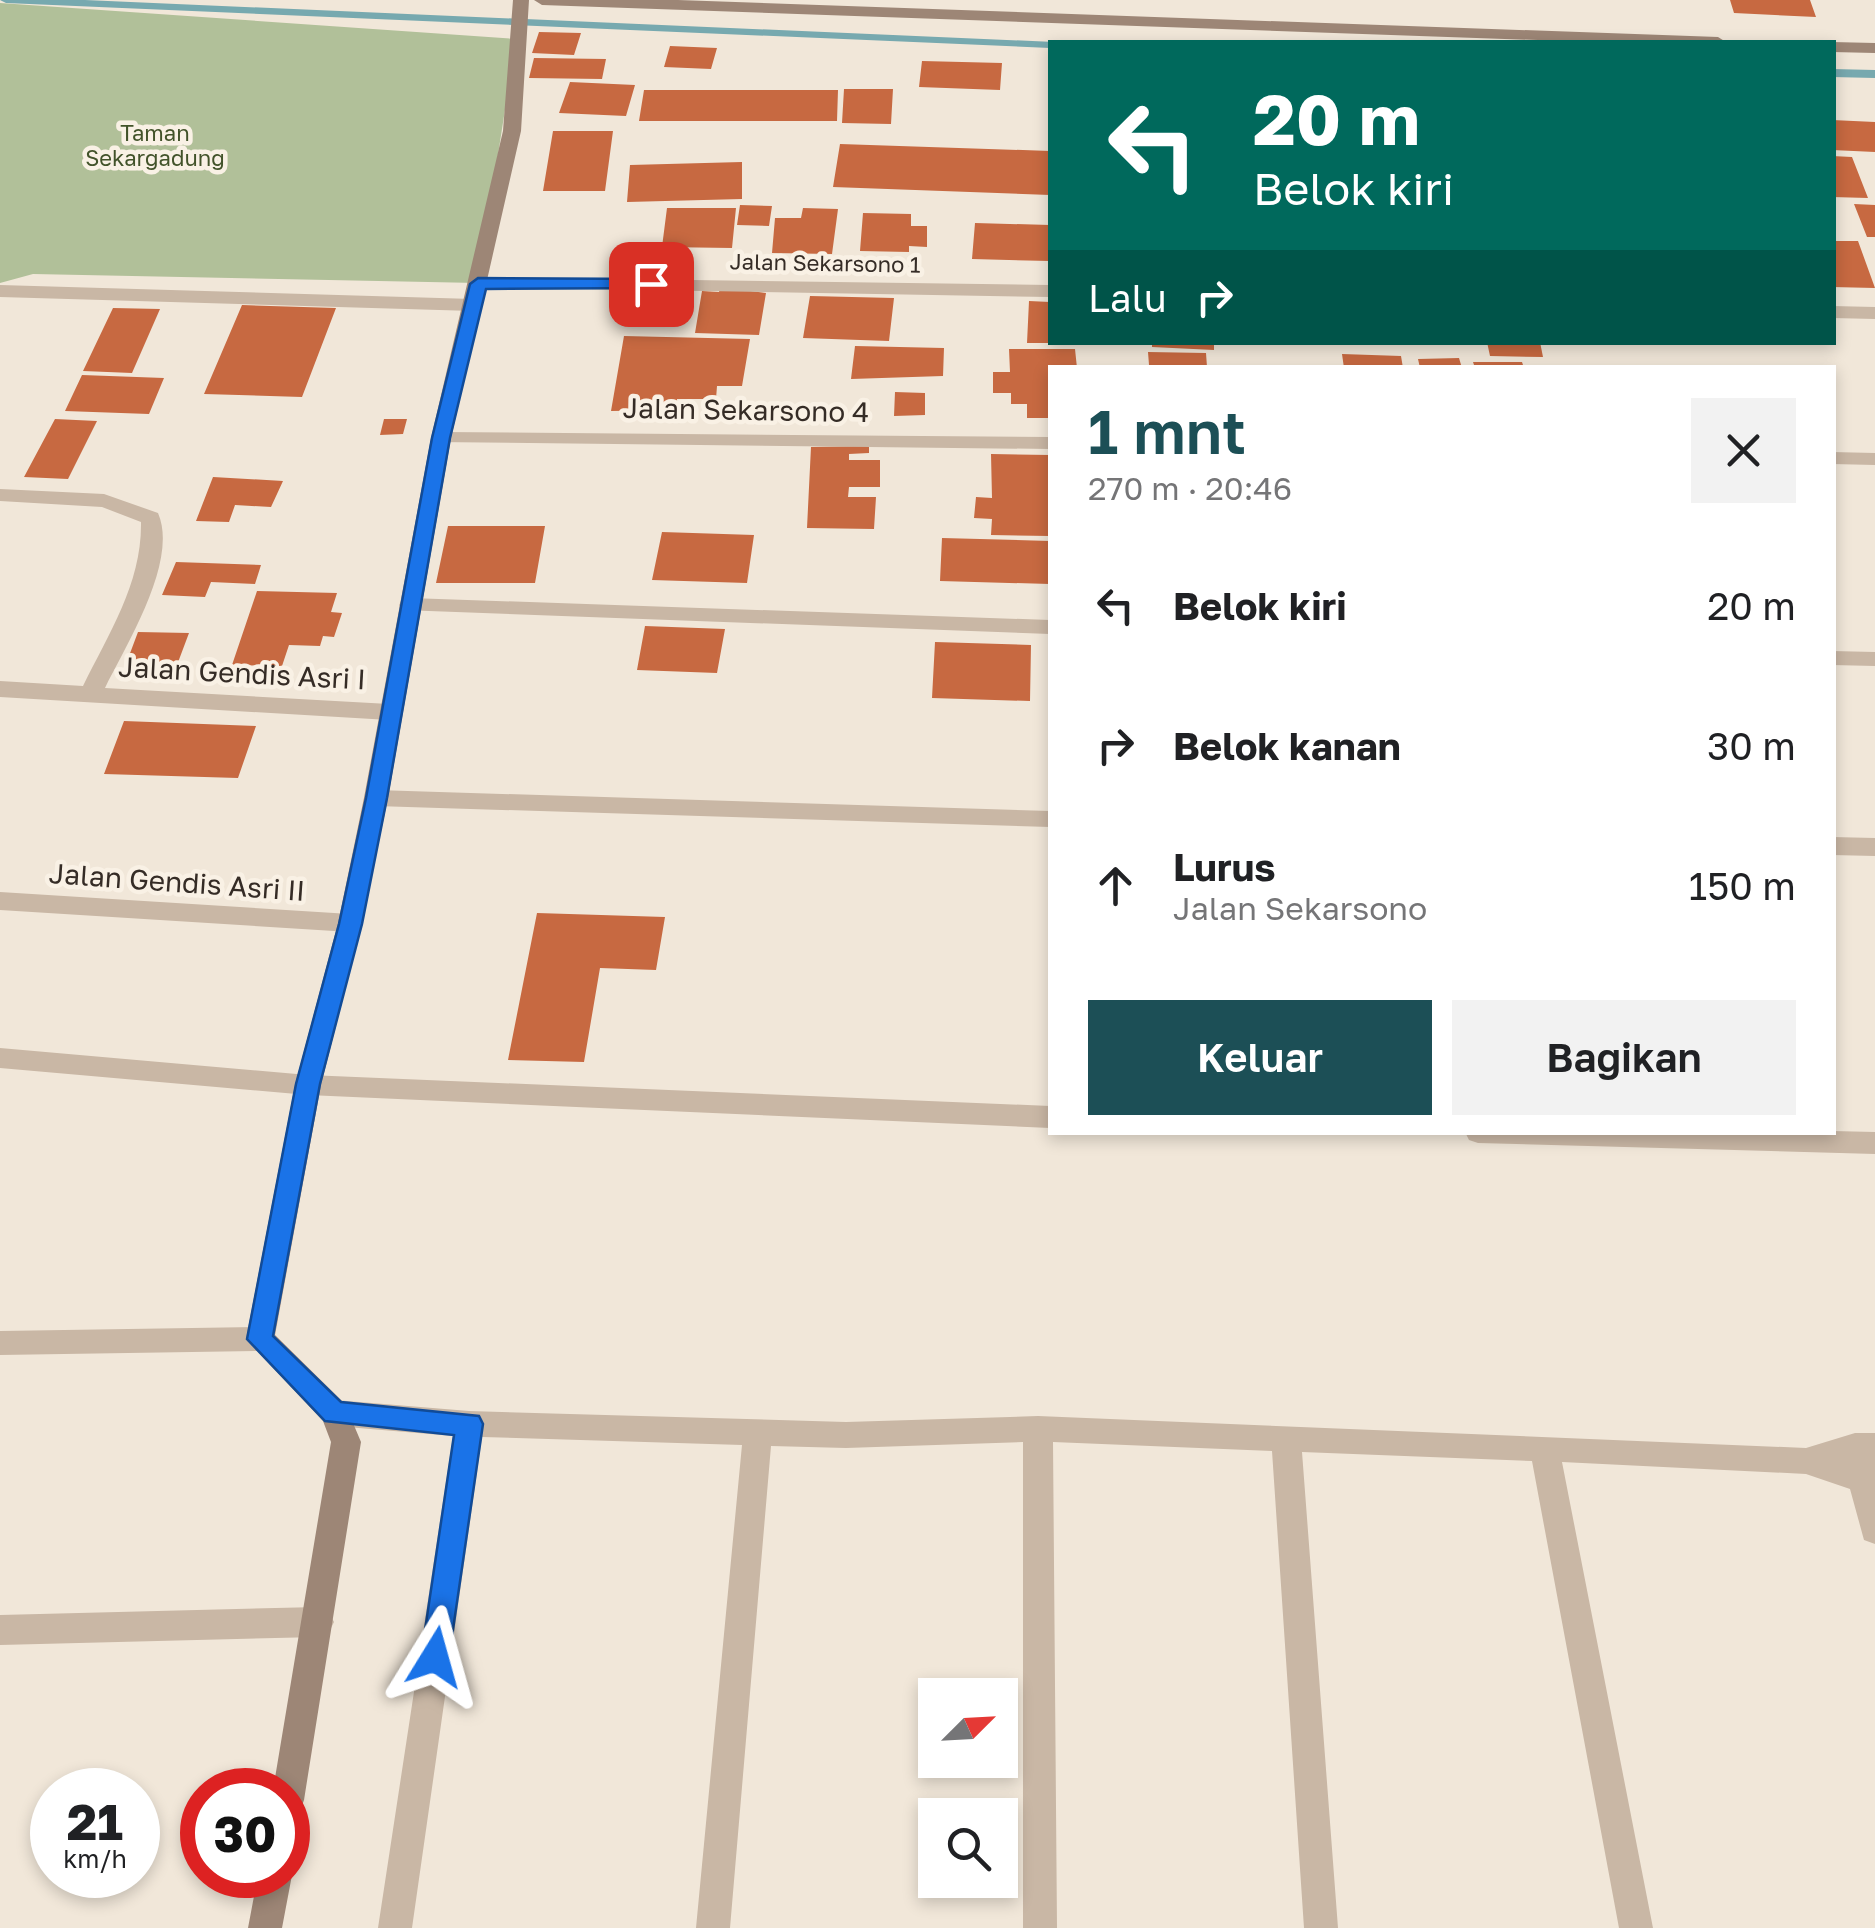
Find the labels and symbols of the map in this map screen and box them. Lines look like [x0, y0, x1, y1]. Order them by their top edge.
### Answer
park label: Taman Sekargadung [85, 119, 225, 171]
pin [609, 242, 694, 327]
street label: Jalan Sekarsono 1 [729, 247, 921, 278]
street label: Jalan Sekarsono 4 [622, 391, 870, 428]
street label: Jalan Gendis Asri I [117, 650, 367, 695]
street label: Jalan Gendis Asri II [48, 856, 306, 907]
position arrow [383, 1605, 487, 1709]
north arrow [918, 1678, 1018, 1778]
speed limit sign: 30 [180, 1768, 310, 1898]

